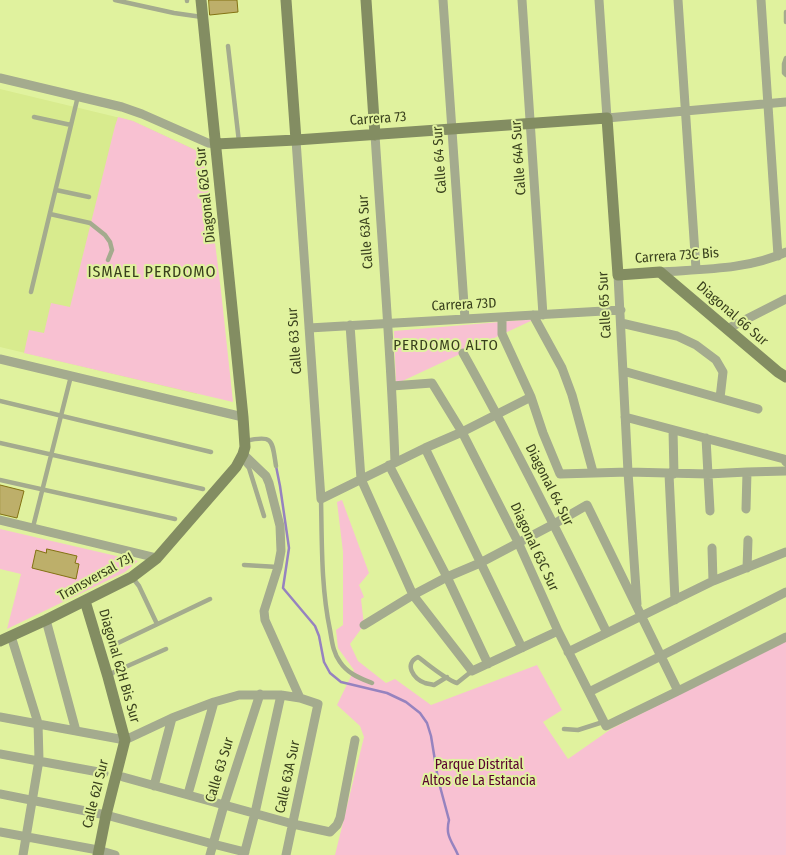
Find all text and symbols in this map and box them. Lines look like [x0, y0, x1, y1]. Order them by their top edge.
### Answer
street label: Carrera 73 [349, 109, 407, 129]
street label: Calle 64A Sur [508, 120, 530, 196]
street label: Calle 64 Sur [429, 126, 451, 194]
street label: Diagonal 62G Sur [193, 146, 219, 244]
street label: Calle 63A Sur [355, 194, 377, 270]
street label: Carrera 73C Bis [634, 245, 720, 267]
district label: ISMAEL PERDOMO [86, 263, 218, 283]
street label: Calle 65 Sur [595, 271, 615, 339]
street label: Diagonal 66 Sur [693, 278, 771, 350]
street label: Carrera 73D [431, 295, 497, 315]
street label: Calle 63 Sur [284, 307, 306, 375]
district label: PERDOMO ALTO [392, 337, 500, 355]
street label: Diagonal 64 Sur [521, 441, 577, 529]
street label: Diagonal 63C Sur [506, 500, 562, 594]
street label: Transversal 73J [55, 549, 137, 605]
street label: Diagonal 62H Bis Sur [95, 607, 143, 725]
street label: Calle 63 Sur [202, 736, 238, 804]
street label: Calle 63A Sur [272, 739, 304, 815]
park label: Parque Distrital Altos de La Estancia [422, 757, 536, 790]
street label: Calle 62I Sur [79, 758, 113, 830]

